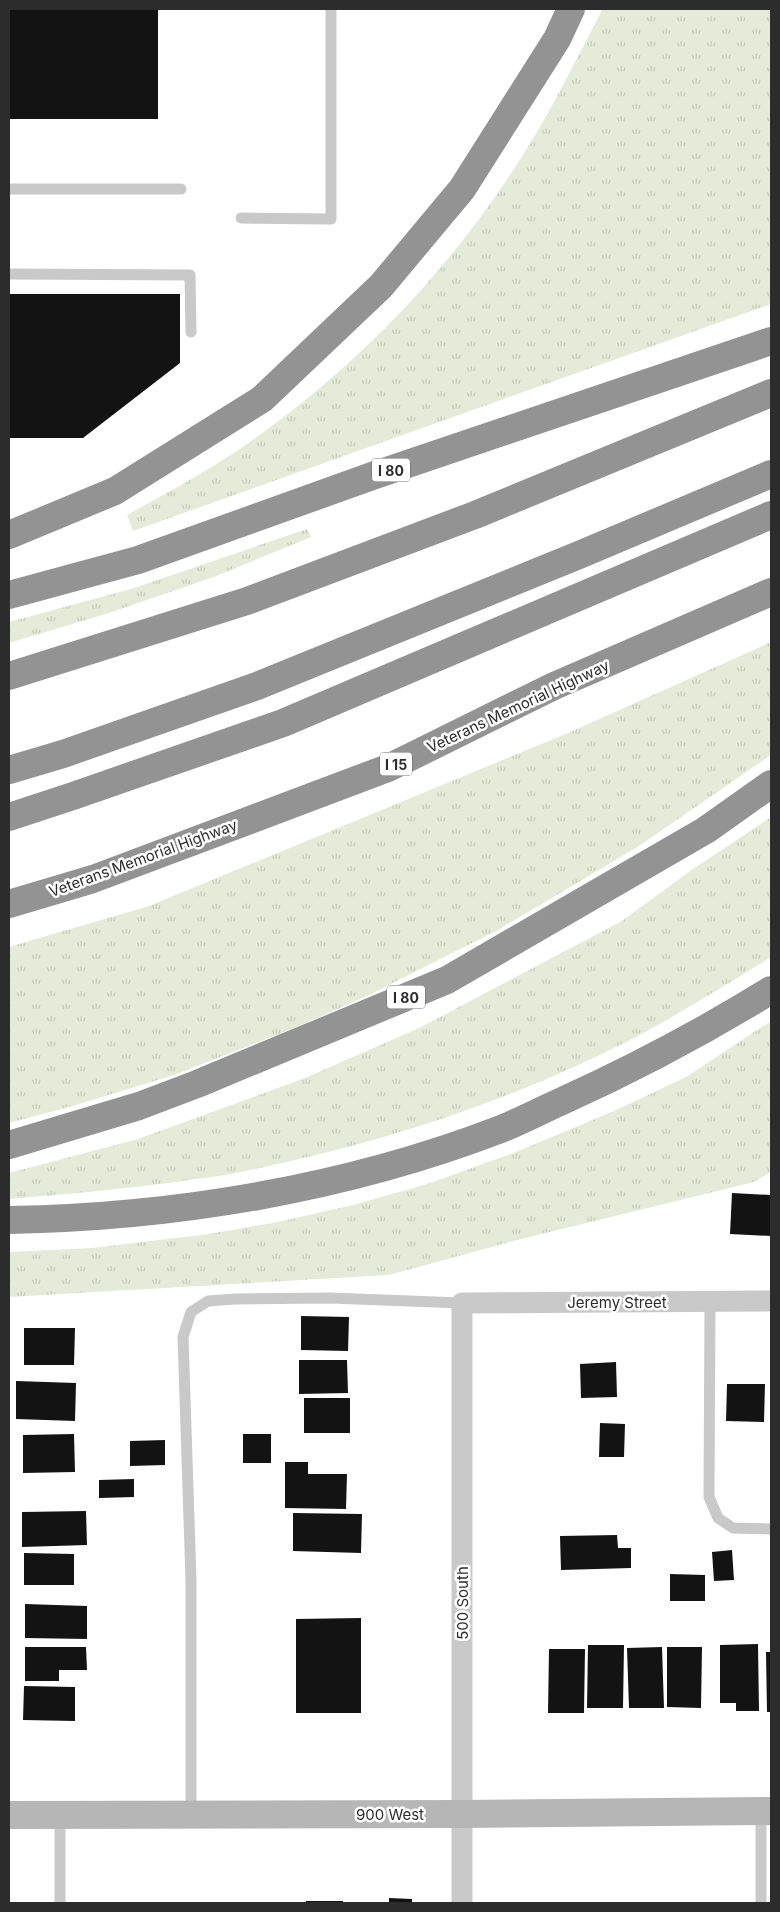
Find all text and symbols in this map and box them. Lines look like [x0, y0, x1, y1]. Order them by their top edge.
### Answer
road number: I 80 [372, 458, 410, 482]
street label: Veterans Memorial Highway [424, 655, 613, 757]
road number: I 15 [380, 752, 412, 776]
street label: Veterans Memorial Highway [46, 815, 240, 901]
road number: I 80 [387, 986, 425, 1009]
street label: Jeremy Street [567, 1293, 667, 1312]
street label: 500 South [453, 1566, 472, 1640]
street label: 900 West [356, 1805, 424, 1824]

